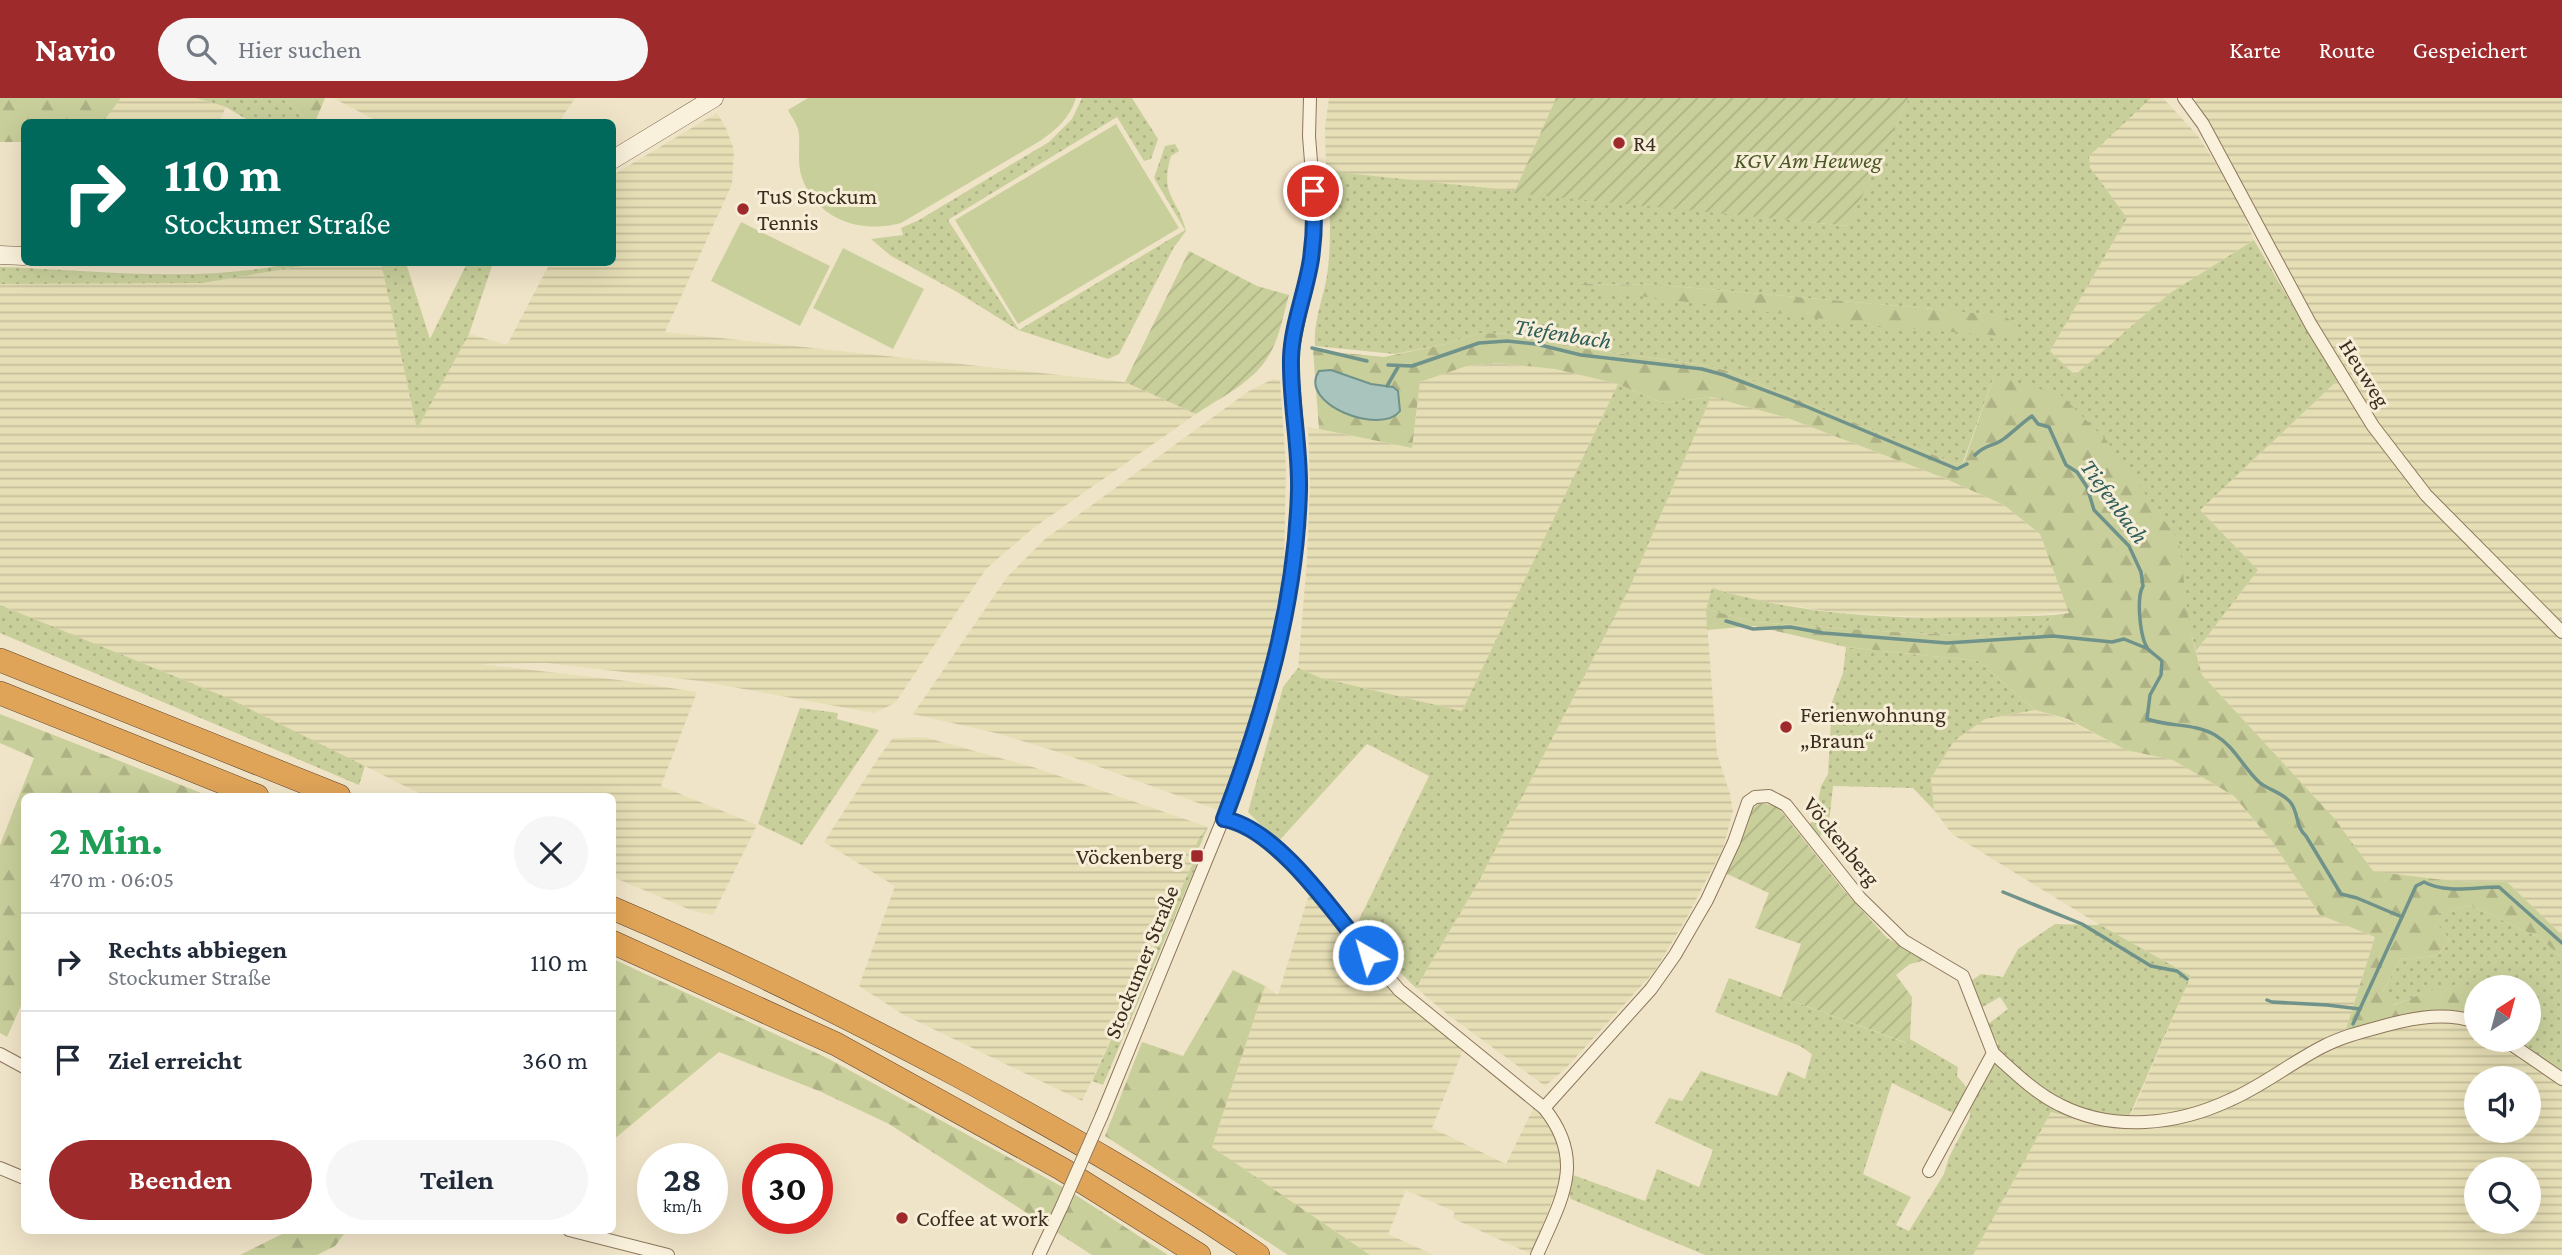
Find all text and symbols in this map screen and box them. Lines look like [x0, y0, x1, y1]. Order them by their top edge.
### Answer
search box [158, 18, 648, 81]
icon: search [182, 30, 220, 68]
text: Navio [35, 31, 116, 68]
text: Hier suchen [238, 35, 362, 64]
text: Karte [2229, 36, 2281, 63]
text: Route [2319, 36, 2375, 63]
text: Gespeichert [2413, 36, 2527, 63]
place label: R4 [1633, 130, 1657, 156]
marker: R4 [1611, 135, 1627, 151]
icon: right [49, 147, 140, 238]
text: 110 m [164, 147, 281, 202]
park label: KGV Am Heuweg [1734, 147, 1883, 173]
pin [1283, 161, 1343, 221]
icon: arrive [1294, 172, 1332, 210]
place label: TuS Stockum Tennis [757, 183, 877, 235]
marker: TuS Stockum Tennis [735, 201, 751, 217]
text: Stockumer Straße [164, 205, 391, 241]
water label: Tiefenbach [1513, 312, 1613, 354]
street label: Heuweg [2334, 334, 2396, 412]
water label: Tiefenbach [2075, 454, 2155, 548]
place label: Ferienwohnung „Braun“ [1800, 701, 1946, 753]
marker: Ferienwohnung „Braun“ [1778, 719, 1794, 735]
street label: Vöckenberg [1798, 791, 1886, 891]
text: 2 Min. [49, 816, 163, 863]
button: close [514, 816, 588, 890]
place label: Vöckenberg [1076, 843, 1183, 869]
marker: Vöckenberg [1189, 848, 1205, 864]
text: 470 m · 06:05 [49, 866, 174, 892]
street label: Stockumer Straße [1098, 882, 1184, 1042]
position arrow [1331, 918, 1405, 992]
text: Rechts abbiegen [108, 935, 287, 964]
icon: right [49, 943, 87, 981]
text: 110 m [530, 948, 588, 977]
text: Stockumer Straße [108, 964, 271, 990]
north arrow [2464, 975, 2541, 1052]
map controls [2464, 975, 2541, 1234]
icon: arrive [49, 1041, 87, 1079]
text: Ziel erreicht [108, 1046, 242, 1075]
text: 360 m [522, 1046, 588, 1075]
button: sound [2464, 1066, 2541, 1143]
button: Beenden [49, 1140, 312, 1220]
button: Teilen [326, 1140, 588, 1220]
speed limit sign: 30 [742, 1143, 833, 1234]
button: search [2464, 1157, 2541, 1234]
text: 28 [663, 1160, 702, 1199]
text: km/h [663, 1196, 702, 1216]
place label: Coffee at work [916, 1205, 1049, 1231]
marker: Coffee at work [894, 1210, 910, 1226]

